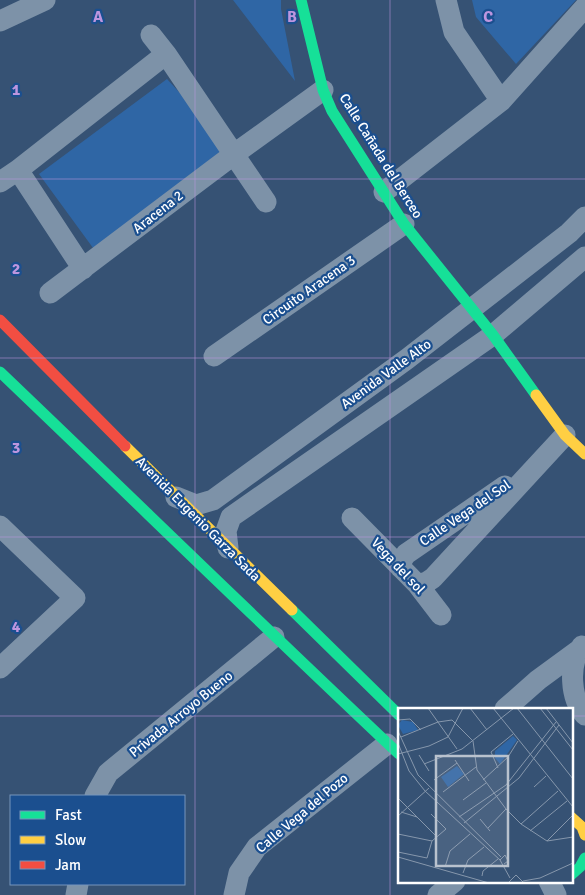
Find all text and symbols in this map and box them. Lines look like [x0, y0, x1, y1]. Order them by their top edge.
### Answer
text: A [93, 7, 104, 27]
text: B [287, 7, 297, 27]
text: C [483, 7, 493, 27]
text: 1 [12, 80, 21, 100]
street label: Calle Cañada del Berceo [336, 90, 426, 222]
street label: Aracena 2 [129, 187, 187, 237]
street label: Circuito Aracena 3 [259, 252, 359, 328]
text: 2 [12, 259, 20, 279]
street label: Avenida Valle Alto [338, 336, 434, 412]
text: 3 [12, 438, 20, 458]
street label: Avenida Eugenio Garza Sada [132, 453, 264, 585]
street label: Calle Vega del Sol [416, 476, 514, 550]
street label: Vega del sol [368, 534, 428, 598]
text: 4 [12, 617, 21, 637]
street label: Privada Arroyo Bueno [126, 667, 236, 761]
inset map [398, 708, 572, 882]
street label: Calle Vega del Pozo [253, 770, 351, 856]
legend [10, 795, 185, 885]
text: Fast [55, 806, 82, 824]
text: Slow [55, 831, 86, 849]
text: Jam [55, 856, 81, 874]

